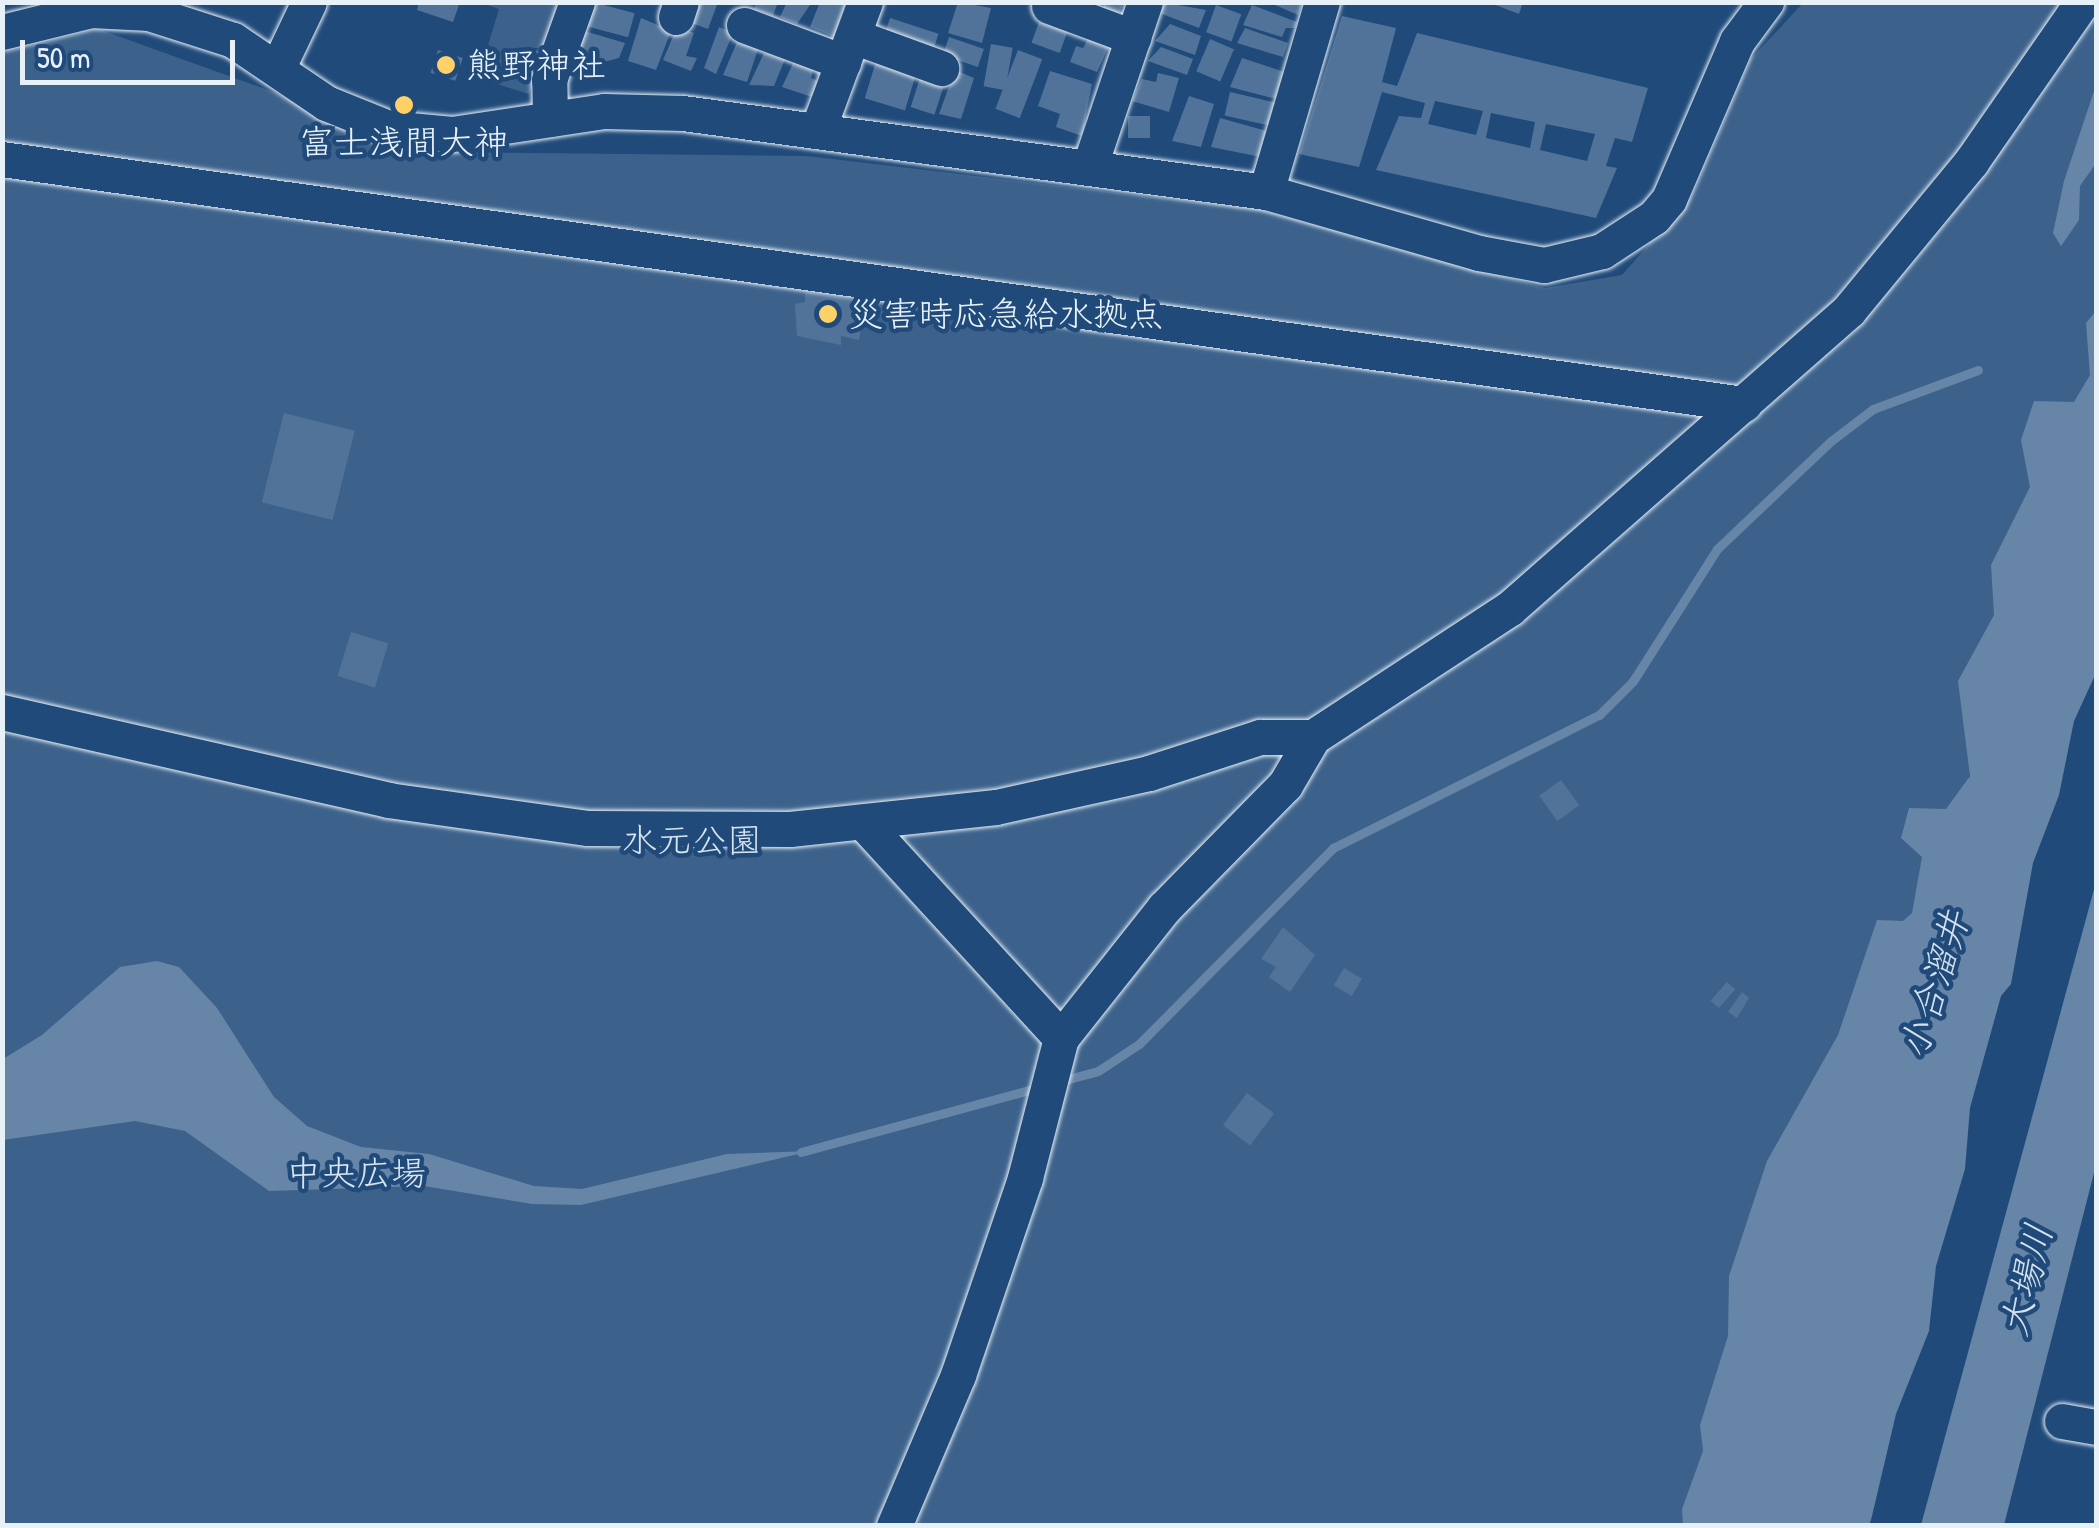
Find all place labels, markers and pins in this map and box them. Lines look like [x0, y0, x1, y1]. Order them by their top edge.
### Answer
place label: 熊野神社 [466, 44, 606, 86]
marker: 熊野神社 [435, 54, 457, 76]
marker: 富士浅間大神 [393, 94, 415, 116]
place label: 富士浅間大神 [299, 121, 509, 163]
place label: 災害時応急給水拠点 [848, 293, 1163, 335]
marker: 災害時応急給水拠点 [817, 303, 839, 325]

